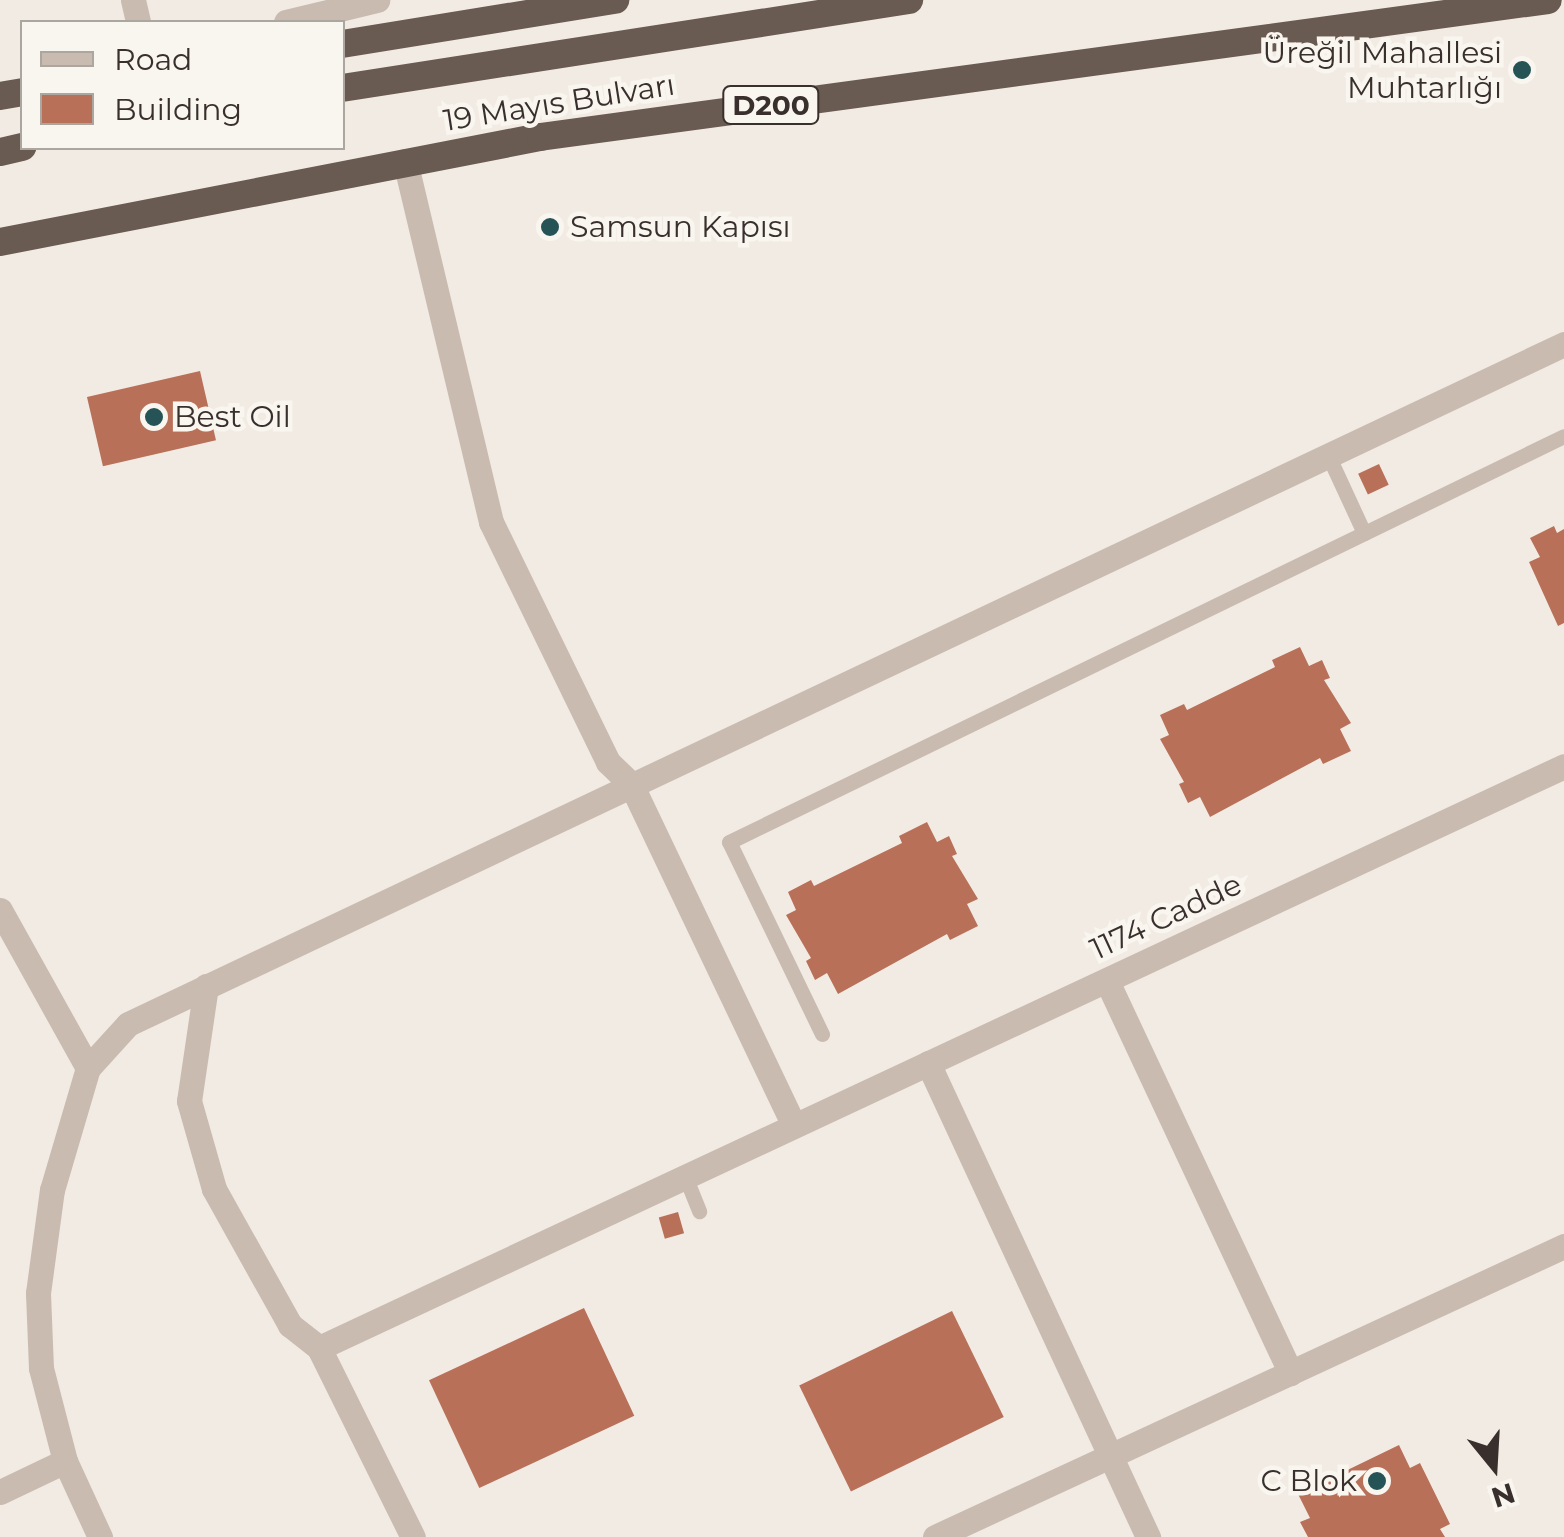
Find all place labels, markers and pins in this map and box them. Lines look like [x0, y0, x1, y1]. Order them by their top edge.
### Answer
place label: Üreğil Mahallesi Muhtarlığı [1263, 35, 1502, 106]
marker: Üreğil Mahallesi Muhtarlığı [1511, 59, 1533, 81]
place label: Samsun Kapısı [570, 209, 791, 245]
marker: Samsun Kapısı [539, 216, 561, 238]
place label: Best Oil [174, 399, 291, 435]
marker: Best Oil [143, 406, 165, 428]
place label: C Blok [1260, 1463, 1357, 1499]
marker: C Blok [1366, 1470, 1388, 1492]

